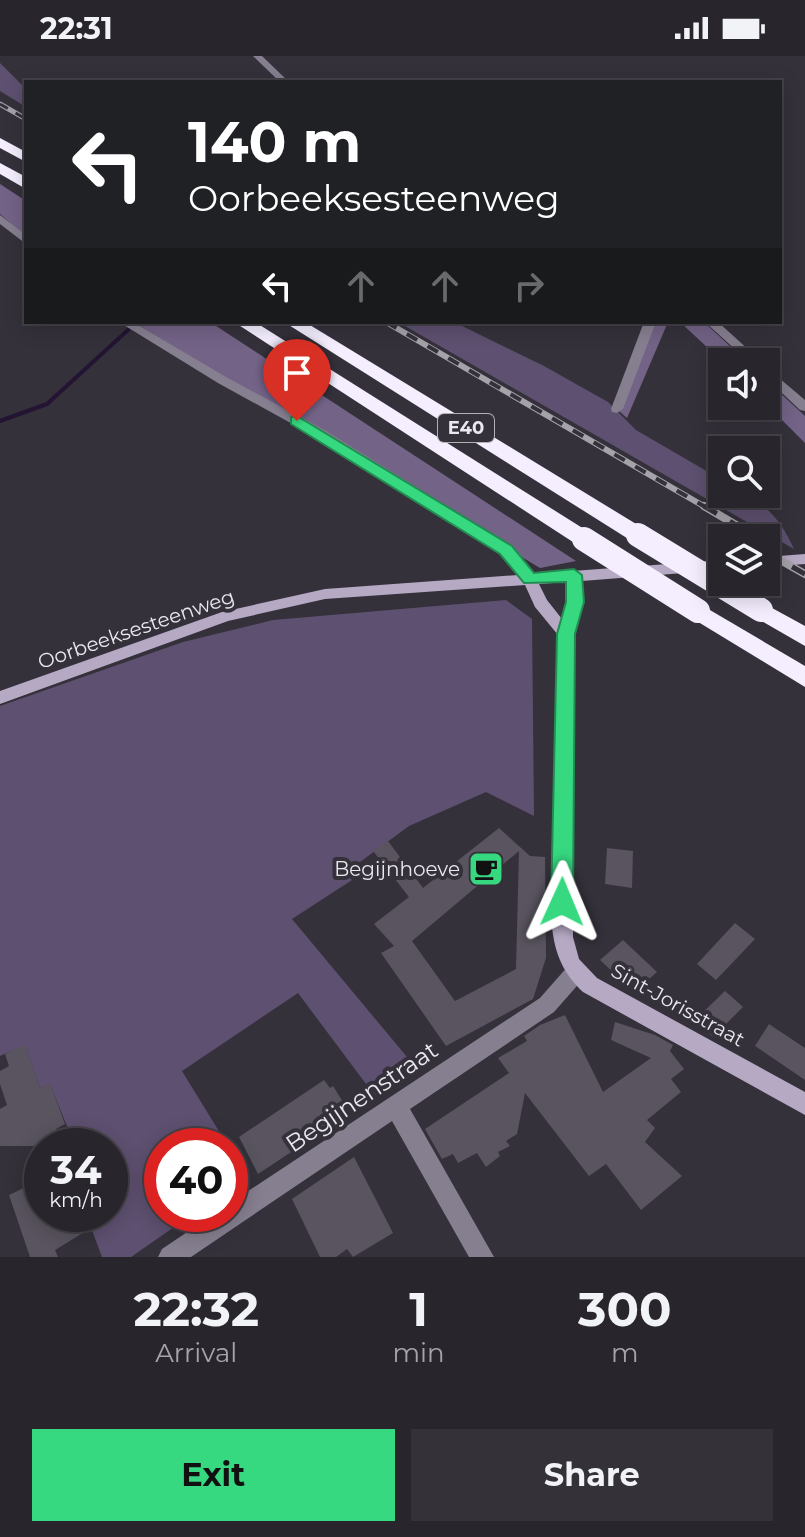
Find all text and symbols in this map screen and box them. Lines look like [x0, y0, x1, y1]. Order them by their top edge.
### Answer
text: 22:31 [40, 10, 113, 47]
text: 140 m [188, 108, 361, 176]
icon: left [56, 112, 160, 216]
text: Oorbeeksesteenweg [188, 176, 560, 220]
icon: left [255, 264, 299, 308]
icon: ahead [339, 264, 383, 308]
icon: ahead [423, 264, 467, 308]
icon: right [507, 264, 551, 308]
pin [263, 339, 331, 421]
map controls [708, 348, 780, 596]
button: sound [708, 348, 780, 420]
icon: arrive [275, 351, 319, 395]
road number: E40 [438, 414, 494, 442]
button: search [708, 436, 780, 508]
button: layers [708, 524, 780, 596]
street label: Oorbeeksesteenweg [34, 584, 238, 674]
cafe icon: Begijnhoeve [467, 850, 505, 888]
place label: Begijnhoeve [334, 857, 460, 881]
position arrow [520, 860, 604, 944]
street label: Sint-Jorisstraat [607, 958, 749, 1052]
street label: Begijnenstraat [280, 1035, 443, 1158]
speed limit sign: 40 [144, 1128, 248, 1232]
text: 34 [50, 1145, 102, 1194]
text: km/h [49, 1188, 103, 1212]
text: 22:32 [133, 1280, 259, 1338]
text: 1 [409, 1280, 428, 1338]
text: 300 [578, 1280, 672, 1338]
text: Arrival [155, 1337, 237, 1369]
text: min [392, 1337, 445, 1369]
text: m [611, 1337, 639, 1369]
button: Exit [32, 1429, 395, 1521]
button: Share [411, 1429, 773, 1521]

